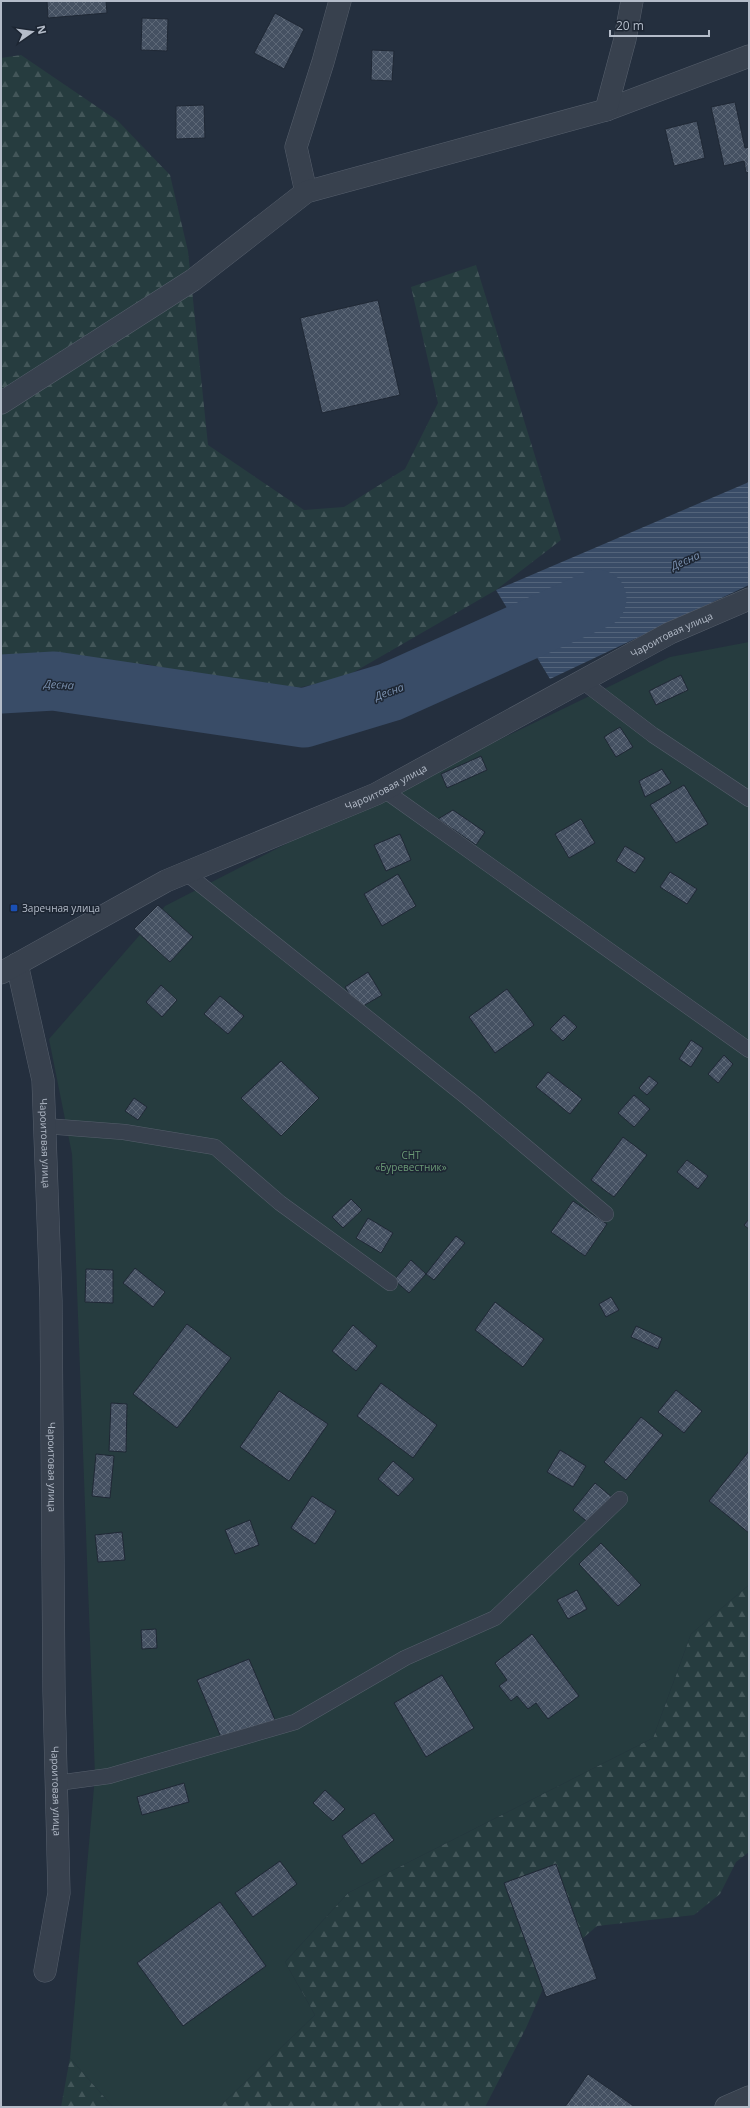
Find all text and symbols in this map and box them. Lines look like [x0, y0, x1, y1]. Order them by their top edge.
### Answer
north arrow [12, 12, 52, 52]
scale bar [610, 12, 709, 38]
text: 20 m [616, 17, 644, 34]
text: N [34, 24, 51, 36]
water label: Десна [667, 547, 702, 573]
street label: Чароитовая улица [628, 609, 715, 661]
water label: Десна [42, 675, 75, 693]
water label: Десна [371, 679, 406, 704]
street label: Чароитовая улица [343, 761, 429, 813]
place label: Заречная улица [22, 901, 100, 915]
marker: Заречная улица [9, 903, 19, 913]
street label: Чароитовая улица [37, 1098, 54, 1188]
park label: СНТ «Буревестник» [375, 1148, 447, 1174]
street label: Чароитовая улица [45, 1422, 60, 1512]
street label: Чароитовая улица [48, 1746, 65, 1836]

